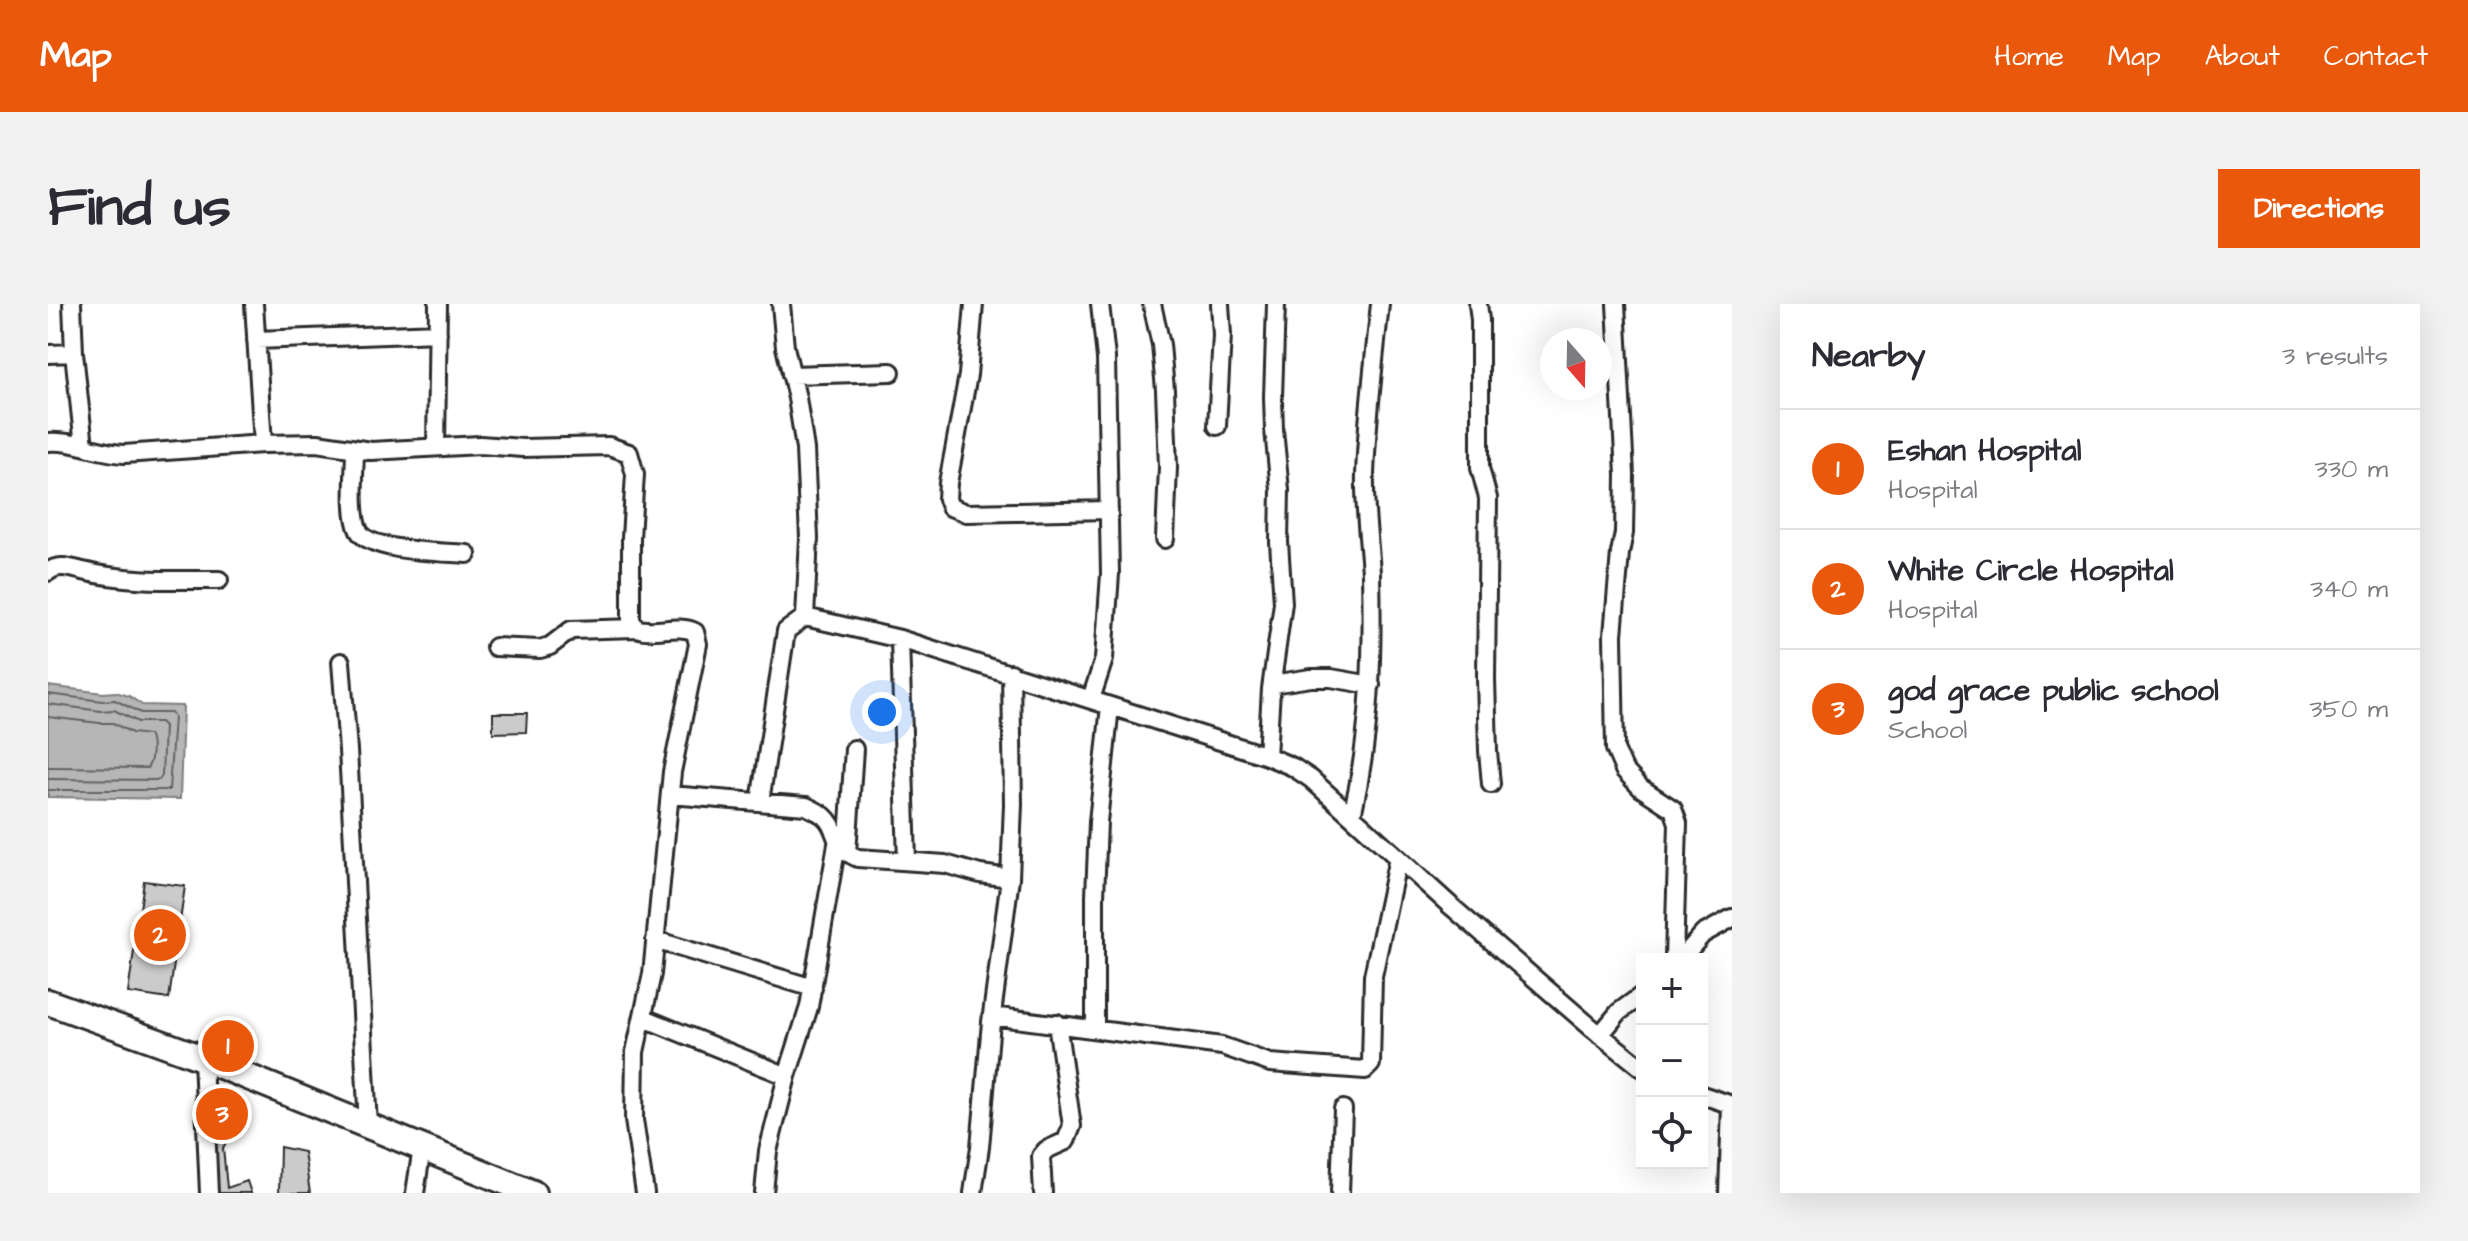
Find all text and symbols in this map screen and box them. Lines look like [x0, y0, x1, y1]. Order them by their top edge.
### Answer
text: Map [40, 30, 112, 82]
text: Home [1994, 37, 2064, 76]
text: Map [2108, 37, 2161, 76]
text: About [2205, 37, 2280, 76]
text: Contact [2324, 37, 2428, 76]
text: Find us [48, 169, 231, 247]
button: Directions [2218, 169, 2420, 248]
north arrow [1540, 328, 1612, 400]
text: Nearby [1812, 332, 1926, 380]
text: 3 results [2282, 338, 2388, 374]
text: Eshan Hospital [1888, 430, 2081, 472]
text: 1 [1836, 451, 1840, 487]
text: 330 m [2314, 451, 2388, 487]
text: Hospital [1888, 472, 1978, 508]
text: White Circle Hospital [1888, 550, 2174, 592]
text: 2 [1831, 571, 1845, 607]
text: 340 m [2310, 571, 2388, 607]
text: Hospital [1888, 592, 1978, 628]
text: god grace public school [1888, 670, 2219, 712]
text: 3 [1831, 691, 1845, 727]
text: 350 m [2309, 691, 2388, 727]
your location [862, 692, 902, 732]
text: School [1888, 712, 1967, 748]
pin: 2 [134, 905, 186, 965]
map controls [1636, 953, 1708, 1169]
button: + [1636, 953, 1708, 1025]
pin: 1 [202, 1016, 254, 1076]
button: − [1636, 1025, 1708, 1097]
pin: 3 [196, 1084, 248, 1144]
button: locate [1636, 1097, 1708, 1169]

